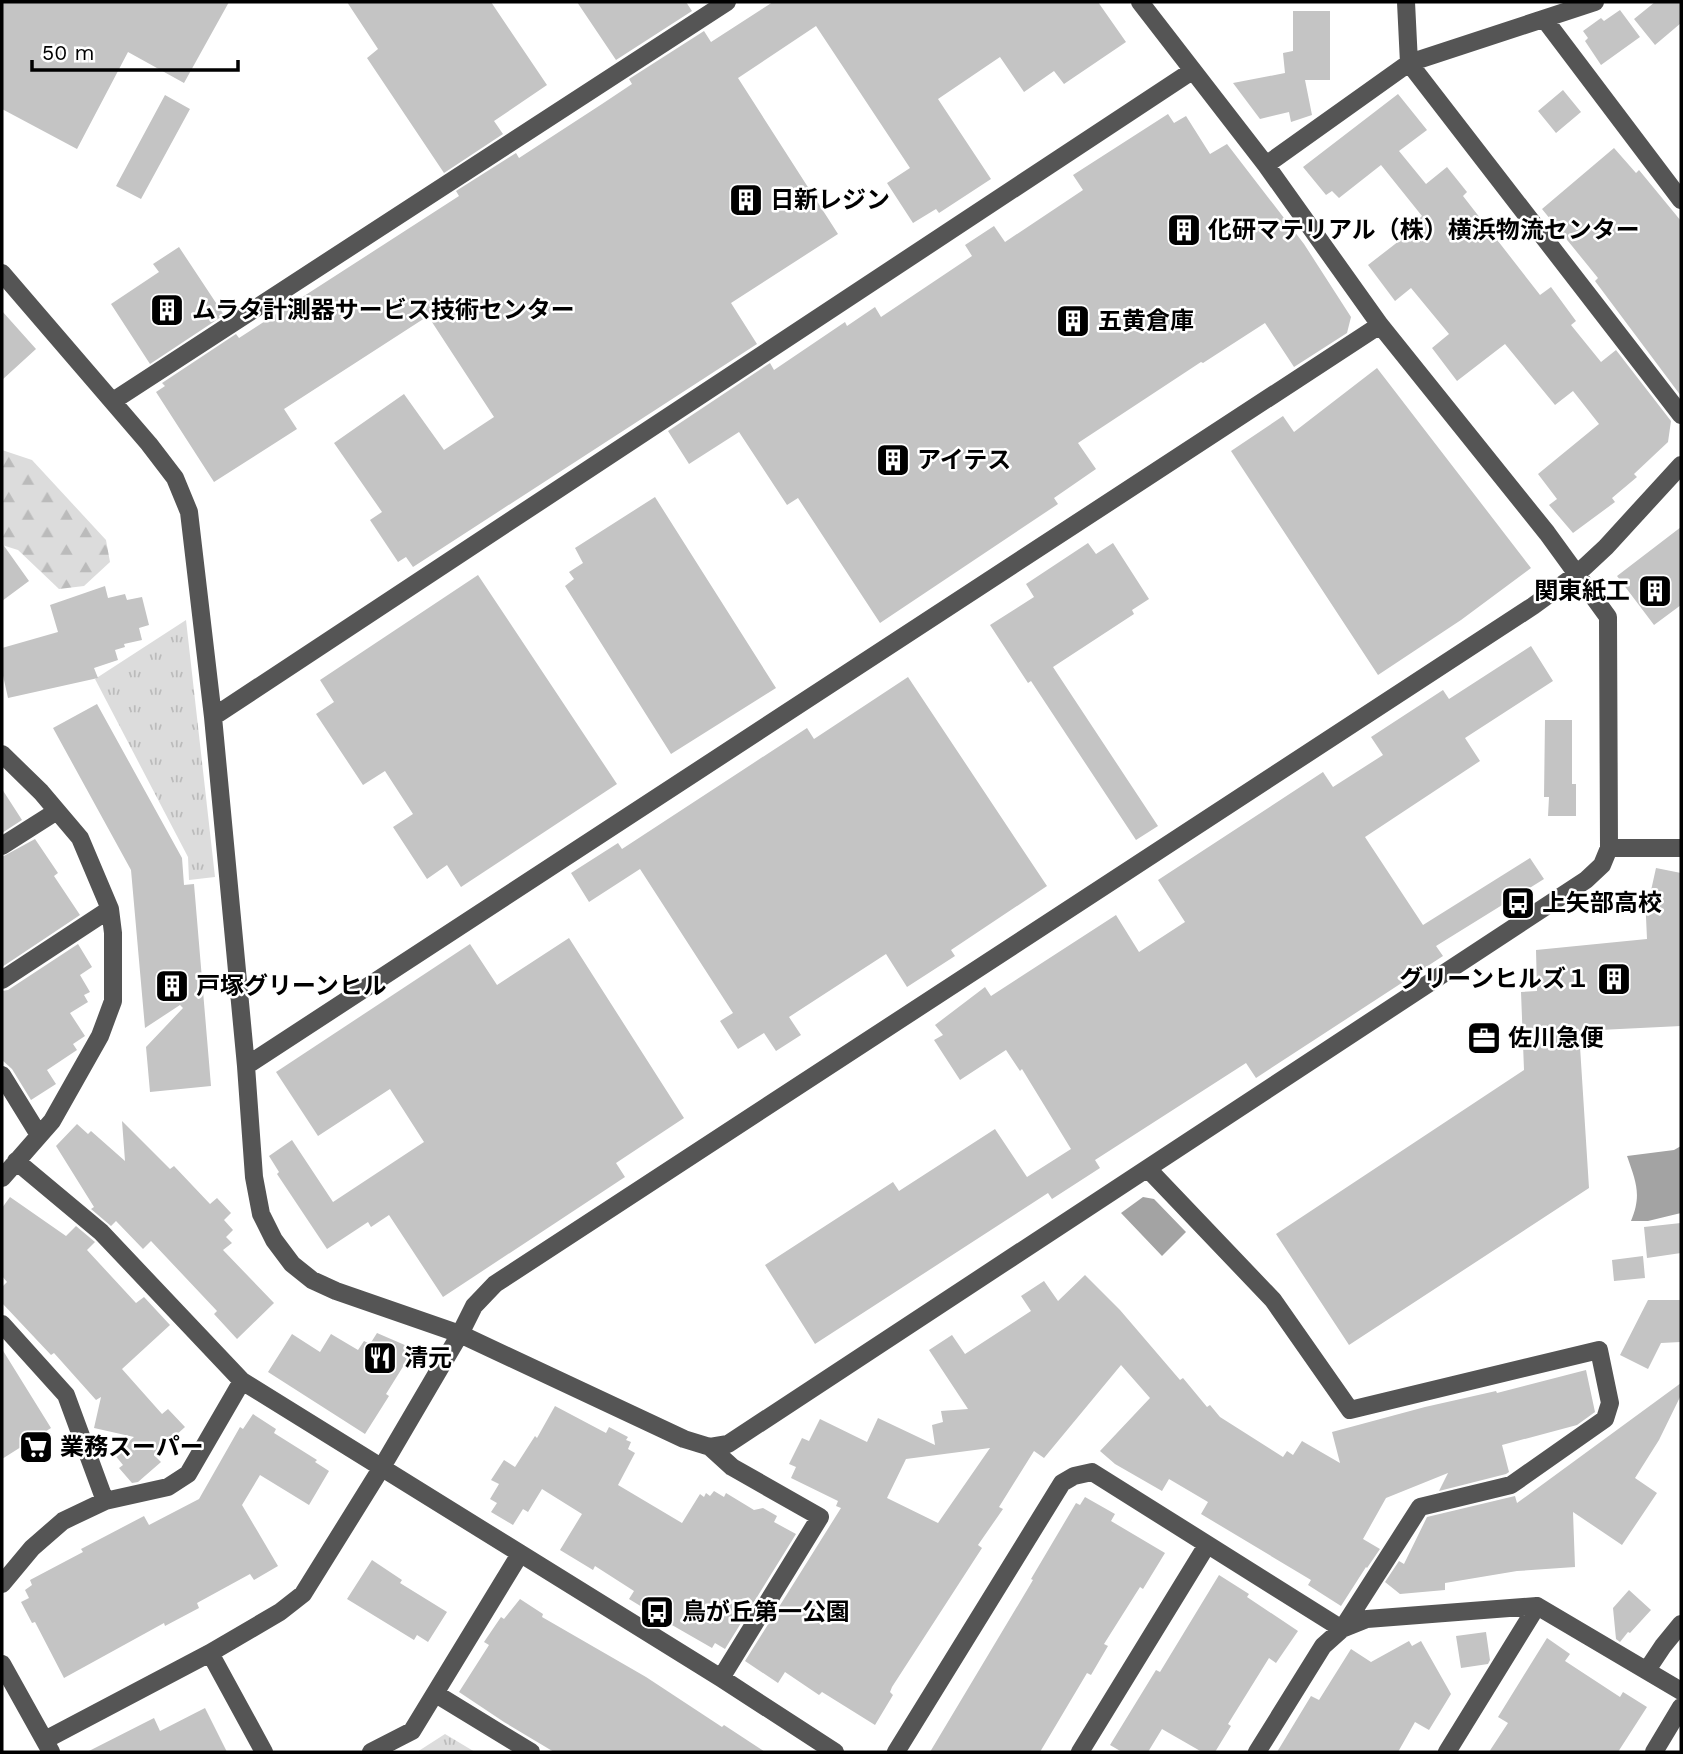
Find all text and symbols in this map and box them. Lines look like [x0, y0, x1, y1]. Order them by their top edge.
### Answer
scale bar [32, 28, 238, 72]
text: 50 m [42, 40, 94, 65]
building icon: 日新レジン [727, 181, 765, 219]
place label: 日新レジン [770, 186, 890, 214]
building icon: 化研マテリアル（株）横浜物流センター [1165, 211, 1203, 249]
place label: 化研マテリアル（株）横浜物流センター [1208, 216, 1640, 244]
building icon: ムラタ計測器サービス技術センター [148, 291, 186, 329]
place label: ムラタ計測器サービス技術センター [192, 296, 575, 324]
building icon: 五黄倉庫 [1054, 302, 1092, 340]
place label: 五黄倉庫 [1098, 307, 1194, 335]
building icon: アイテス [874, 441, 912, 479]
place label: アイテス [917, 446, 1011, 474]
building icon: 関東紙工 [1636, 572, 1674, 610]
place label: 関東紙工 [1534, 577, 1630, 605]
bus stop icon: 上矢部高校 [1499, 884, 1537, 922]
place label: 上矢部高校 [1542, 889, 1662, 917]
building icon: グリーンヒルズ１ [1595, 960, 1633, 998]
place label: グリーンヒルズ１ [1399, 965, 1590, 993]
building icon: 戸塚グリーンヒル [153, 967, 191, 1005]
place label: 戸塚グリーンヒル [196, 972, 387, 1000]
office icon: 佐川急便 [1465, 1019, 1503, 1057]
place label: 佐川急便 [1508, 1024, 1604, 1052]
restaurant icon: 清元 [361, 1339, 399, 1377]
place label: 清元 [404, 1344, 452, 1372]
supermarket icon: 業務スーパー [17, 1428, 55, 1466]
place label: 業務スーパー [60, 1433, 204, 1461]
bus stop icon: 鳥が丘第一公園 [638, 1593, 676, 1631]
place label: 鳥が丘第一公園 [682, 1598, 850, 1626]

